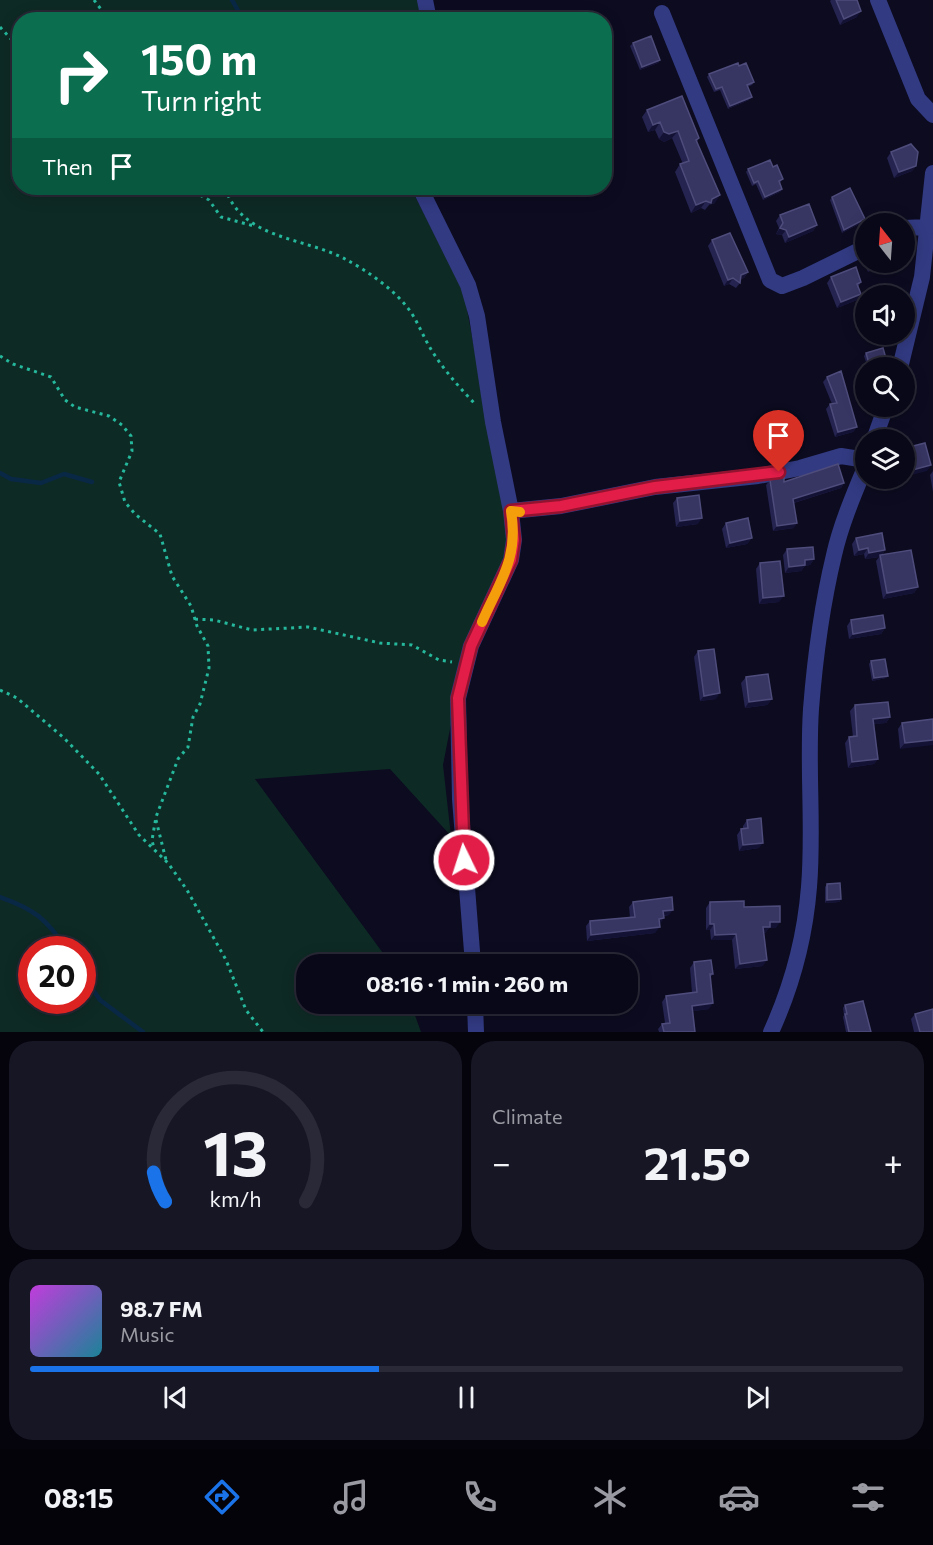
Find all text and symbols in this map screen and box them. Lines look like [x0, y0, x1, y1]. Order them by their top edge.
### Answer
text: 150 m [141, 32, 257, 84]
icon: right [42, 36, 120, 114]
text: Turn right [141, 84, 261, 117]
icon: arrive [105, 150, 138, 183]
text: Then [42, 153, 93, 180]
north arrow [855, 213, 915, 273]
map controls [855, 213, 915, 489]
button: sound [855, 285, 915, 345]
button: search [855, 357, 915, 417]
pin [753, 410, 804, 472]
icon: arrive [762, 419, 795, 452]
button: layers [855, 429, 915, 489]
position arrow [432, 828, 496, 892]
speed limit sign: 20 [18, 936, 96, 1014]
text: 08:16 · 1 min · 260 m [366, 970, 568, 997]
text: Climate [492, 1104, 562, 1128]
text: 13 [203, 1113, 268, 1189]
text: 21.5° [644, 1134, 751, 1189]
text: − [492, 1141, 511, 1182]
text: + [884, 1141, 903, 1182]
text: km/h [209, 1186, 262, 1212]
text: 98.7 FM [120, 1295, 203, 1322]
text: Music [120, 1322, 174, 1346]
icon: previous [159, 1381, 192, 1414]
icon: pause [450, 1381, 483, 1414]
icon: next [741, 1381, 774, 1414]
icon: directions [201, 1476, 243, 1518]
icon: music [330, 1476, 372, 1518]
icon: phone [459, 1476, 501, 1518]
icon: climate [589, 1476, 631, 1518]
icon: car [718, 1476, 760, 1518]
icon: filters [847, 1476, 889, 1518]
text: 08:15 [44, 1481, 113, 1514]

